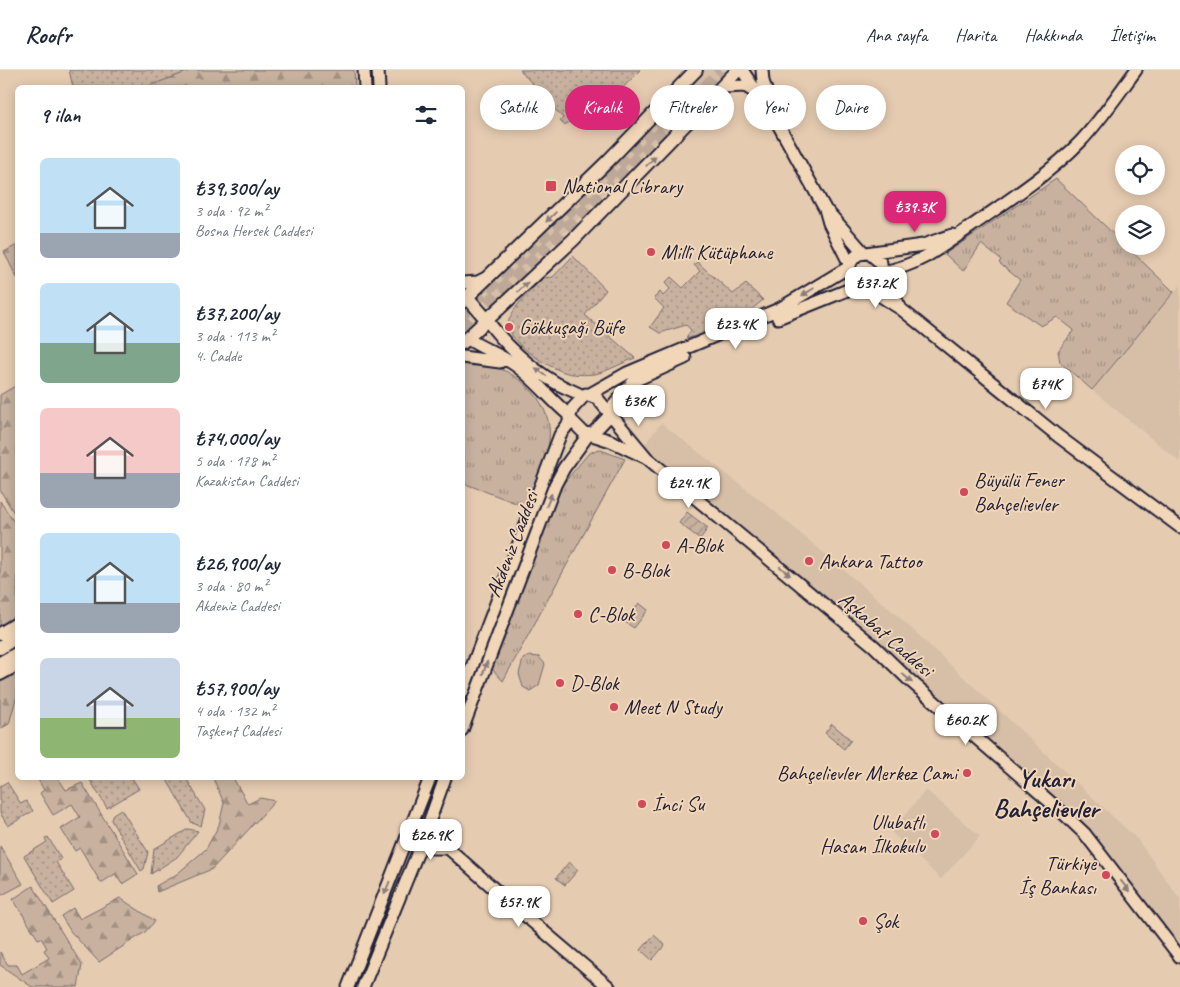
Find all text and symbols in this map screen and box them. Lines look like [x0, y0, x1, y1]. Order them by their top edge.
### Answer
text: Roofr [25, 20, 71, 50]
text: Ana sayfa [866, 24, 927, 46]
text: Harita [955, 24, 996, 46]
text: Hakkında [1024, 24, 1082, 46]
text: İletişim [1110, 24, 1155, 46]
chip: Satılık [480, 85, 555, 130]
chip: Kiralık [565, 85, 640, 130]
chip: Filtreler [650, 85, 734, 130]
chip: Yeni [744, 85, 806, 130]
chip: Daire [816, 85, 886, 130]
icon: filters [412, 101, 440, 129]
text: 9 ilan [40, 102, 80, 128]
map controls [1115, 145, 1165, 255]
button: locate [1115, 145, 1165, 195]
one-way arrow [645, 155, 657, 167]
place label: National Library [562, 173, 684, 199]
text: ₺39,300/ay [195, 175, 279, 201]
icon: home [80, 178, 140, 238]
marker: National Library [544, 179, 558, 193]
pin: ₺39.3K [874, 190, 956, 233]
text: ₺39.3K [895, 197, 935, 217]
text: 3 oda · 92 m² [195, 201, 268, 221]
button: layers [1115, 205, 1165, 255]
one-way arrow [546, 211, 558, 223]
text: Bosna Hersek Caddesi [195, 221, 312, 241]
place label: Millî Kütüphane [661, 239, 773, 265]
marker: Millî Kütüphane [645, 246, 657, 258]
pin: ₺37.2K [835, 266, 917, 309]
text: ₺37.2K [856, 273, 896, 293]
one-way arrow [517, 281, 529, 293]
one-way arrow [801, 288, 814, 297]
text: ₺37,200/ay [195, 300, 279, 326]
icon: home [80, 303, 140, 363]
pin: ₺23.4K [695, 308, 777, 350]
place label: Gökkuşağı Büfe [519, 314, 626, 340]
text: ₺23.4K [716, 314, 756, 334]
marker: Gökkuşağı Büfe [503, 321, 515, 333]
text: 3 oda · 113 m² [195, 326, 275, 346]
text: 4. Cadde [195, 346, 242, 366]
one-way arrow [534, 367, 548, 377]
pin: ₺74K [1016, 368, 1076, 410]
text: ₺74K [1031, 374, 1061, 394]
pin: ₺36K [609, 384, 669, 427]
text: ₺36K [624, 391, 654, 411]
text: ₺74,000/ay [195, 425, 279, 451]
icon: home [80, 428, 140, 488]
text: 5 oda · 178 m² [195, 451, 275, 471]
pin: ₺24.1K [648, 466, 730, 509]
place label: Büyülü Fener Bahçelievler [974, 467, 1065, 517]
text: Kazakistan Caddesi [195, 471, 299, 491]
text: ₺24.1K [669, 473, 709, 493]
street label: Akdeniz Caddesi [480, 485, 545, 601]
marker: Büyülü Fener Bahçelievler [958, 486, 970, 498]
one-way arrow [545, 492, 553, 507]
place label: A-Blok [676, 532, 724, 558]
marker: A-Blok [660, 539, 672, 551]
place label: Ankara Tattoo [819, 548, 924, 574]
text: ₺26,900/ay [195, 550, 279, 576]
icon: home [80, 553, 140, 613]
marker: Ankara Tattoo [803, 555, 815, 567]
place label: B-Blok [622, 557, 671, 583]
marker: B-Blok [606, 564, 618, 576]
one-way arrow [778, 565, 790, 577]
text: 3 oda · 80 m² [195, 576, 268, 596]
street label: Aşkabat Caddesi [833, 586, 941, 684]
text: Akdeniz Caddesi [195, 596, 280, 616]
place label: C-Blok [588, 601, 636, 627]
marker: C-Blok [572, 608, 584, 620]
one-way arrow [481, 660, 489, 675]
place label: D-Blok [570, 670, 620, 696]
one-way arrow [901, 672, 914, 683]
text: ₺57,900/ay [195, 675, 278, 701]
marker: D-Blok [554, 677, 566, 689]
icon: home [80, 678, 140, 738]
place label: Meet N Study [624, 694, 724, 720]
text: 4 oda · 132 m² [195, 701, 275, 721]
marker: Meet N Study [608, 701, 620, 713]
pin: ₺60.2K [925, 704, 1007, 746]
text: ₺60.2K [946, 710, 986, 730]
text: Taşkent Caddesi [195, 721, 281, 741]
place label: Bahçelievler Merkez Cami [777, 760, 960, 786]
district label: Yukarı Bahçelievler [993, 762, 1101, 825]
marker: Bahçelievler Merkez Cami [961, 767, 973, 779]
place label: İnci Su [652, 791, 705, 817]
marker: İnci Su [636, 798, 648, 810]
place label: Ulubatlı Hasan İlkokulu [820, 809, 926, 859]
pin: ₺26.9K [390, 818, 472, 861]
text: ₺26.9K [411, 825, 451, 845]
marker: Ulubatlı Hasan İlkokulu [929, 828, 941, 840]
place label: Türkiye İş Bankası [1019, 850, 1097, 900]
marker: Türkiye İş Bankası [1100, 869, 1112, 881]
one-way arrow [1120, 879, 1131, 892]
one-way arrow [383, 881, 391, 895]
pin: ₺57.9K [478, 886, 560, 928]
text: ₺57.9K [499, 892, 539, 912]
place label: Şok [873, 908, 901, 934]
marker: Şok [857, 915, 869, 927]

